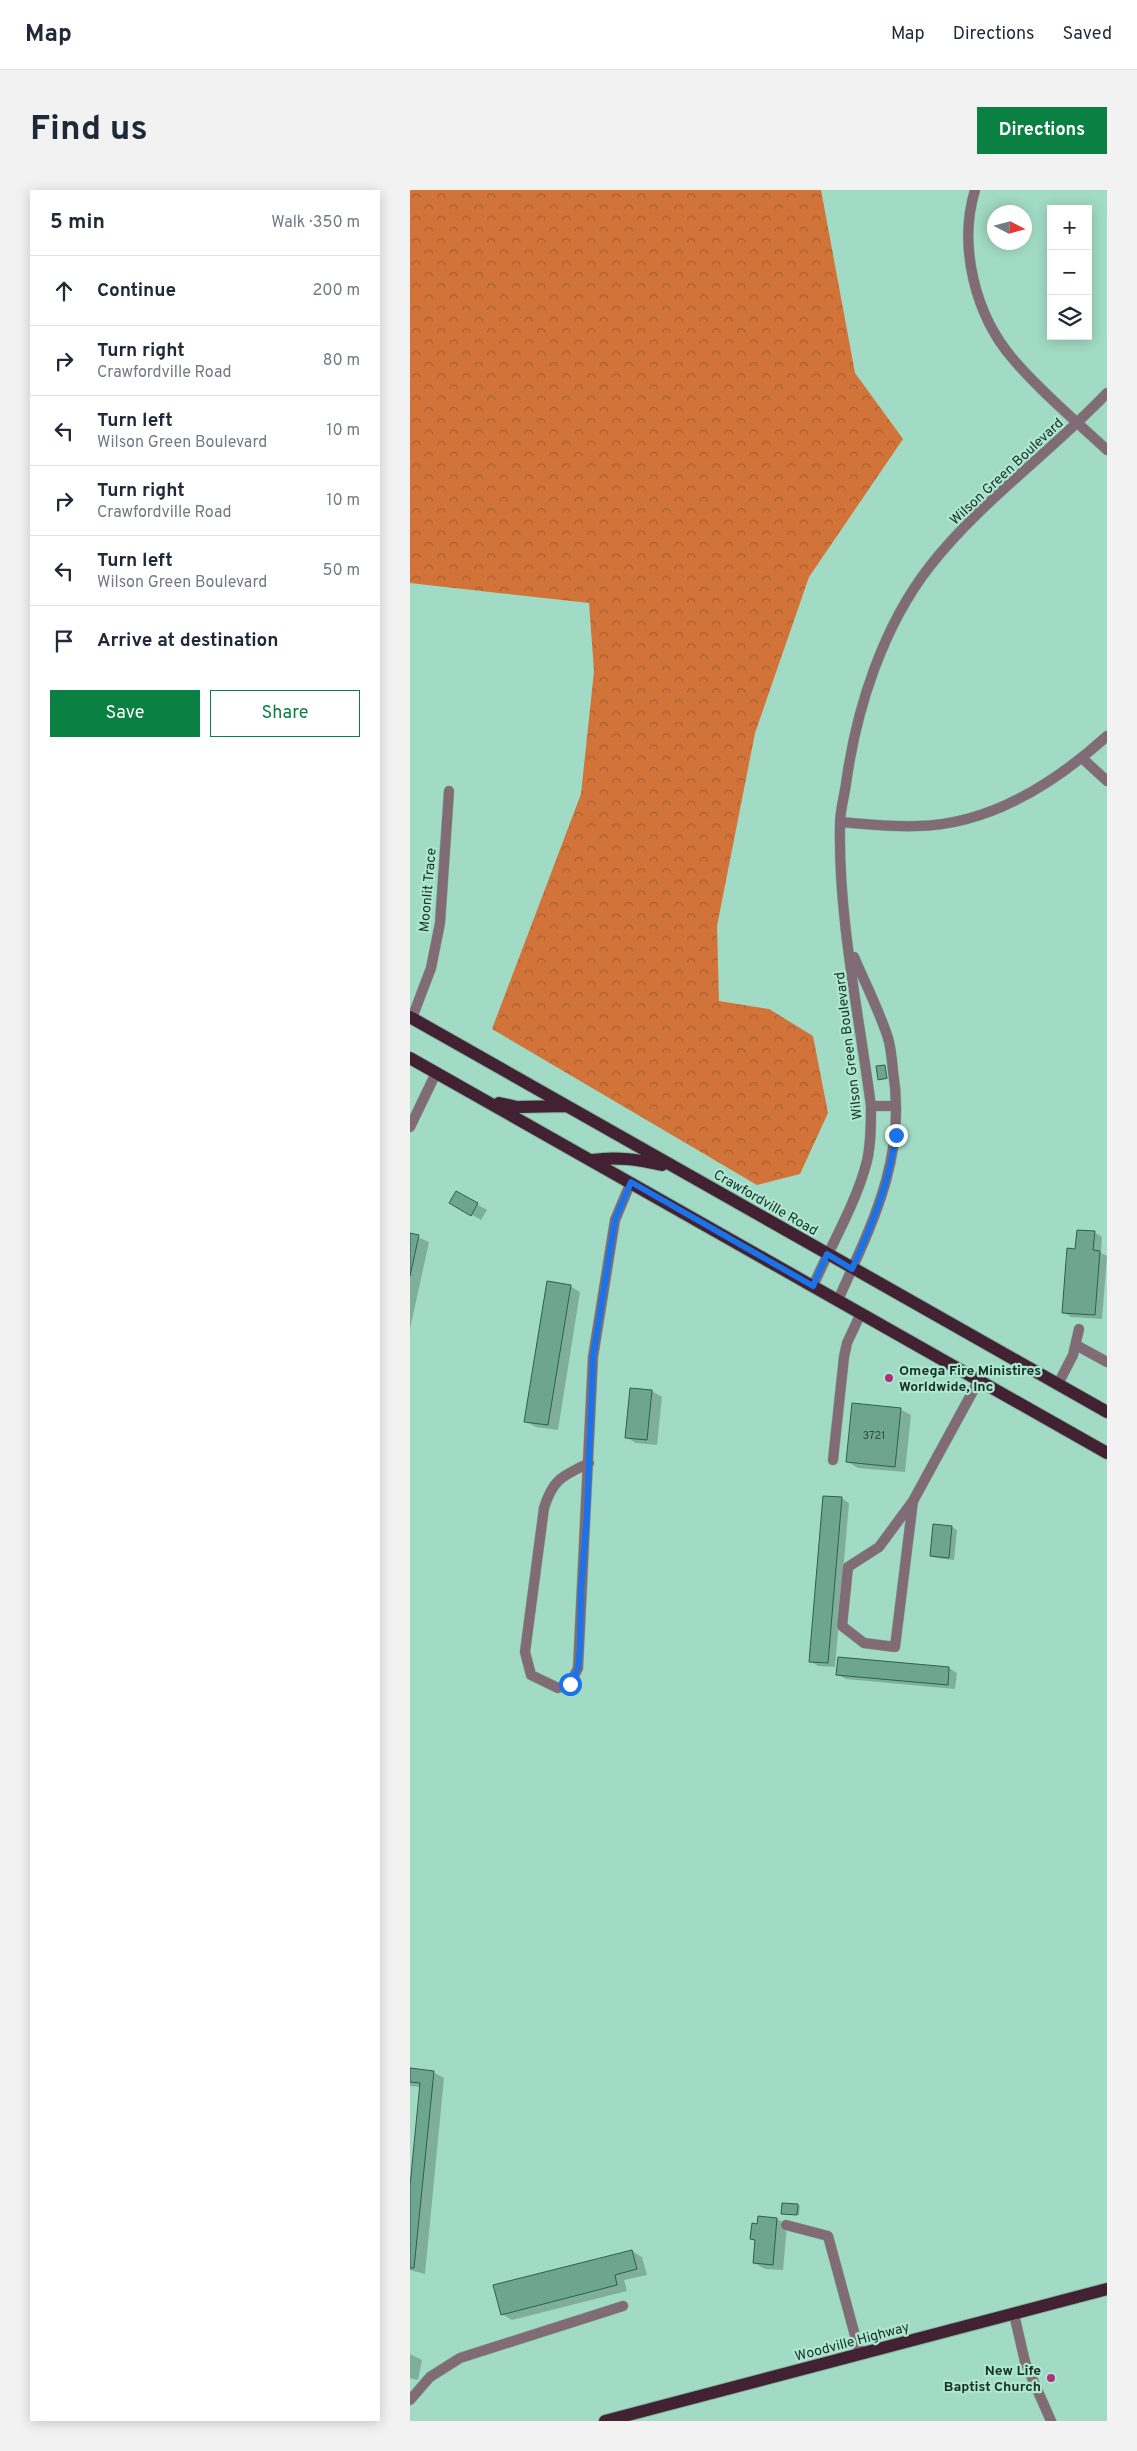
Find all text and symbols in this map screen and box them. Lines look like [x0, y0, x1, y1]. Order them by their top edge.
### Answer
text: Map [25, 20, 72, 50]
text: Map [891, 23, 925, 46]
text: Directions [953, 23, 1035, 46]
text: Saved [1063, 23, 1112, 46]
button: Directions [977, 107, 1107, 154]
text: Find us [30, 108, 148, 152]
north arrow [987, 205, 1032, 250]
map controls [1047, 205, 1092, 340]
button: + [1047, 205, 1092, 250]
text: 5 min [50, 209, 105, 236]
text: Walk · 350 m [271, 213, 360, 233]
button: − [1047, 250, 1092, 295]
icon: ahead [50, 277, 78, 305]
text: Continue [97, 279, 176, 303]
text: 200 m [312, 281, 360, 301]
button: layers [1047, 295, 1092, 340]
text: Turn right [97, 339, 185, 363]
icon: right [50, 347, 78, 375]
text: 80 m [323, 351, 360, 371]
text: Crawfordville Road [97, 363, 232, 383]
text: Turn left [97, 409, 173, 433]
street label: Wilson Green Boulevard [947, 415, 1067, 529]
icon: left [50, 417, 78, 445]
text: 10 m [326, 421, 360, 441]
text: Wilson Green Boulevard [97, 433, 267, 453]
text: Turn right [97, 479, 185, 503]
icon: right [50, 487, 78, 515]
text: 10 m [326, 491, 360, 511]
text: Crawfordville Road [97, 503, 232, 523]
text: Turn left [97, 549, 173, 573]
icon: left [50, 557, 78, 585]
text: 50 m [323, 561, 360, 581]
text: Wilson Green Boulevard [97, 573, 267, 593]
icon: arrive [50, 627, 78, 655]
text: Arrive at destination [97, 629, 278, 653]
button: Save [50, 690, 200, 737]
button: Share [210, 690, 360, 737]
street label: Moonlit Trace [416, 847, 441, 933]
street label: Wilson Green Boulevard [832, 971, 867, 1121]
route end [885, 1124, 908, 1147]
street label: Crawfordville Road [710, 1166, 821, 1240]
place label: Omega Fire Ministires Worldwide, Inc [899, 1363, 1041, 1396]
marker: Omega Fire Ministires Worldwide, Inc [883, 1372, 895, 1384]
house number: 3721 [863, 1429, 885, 1443]
route start [559, 1673, 582, 1696]
street label: Woodville Highway [793, 2319, 912, 2366]
place label: New Life Baptist Church [944, 2363, 1041, 2396]
marker: New Life Baptist Church [1045, 2372, 1057, 2384]

